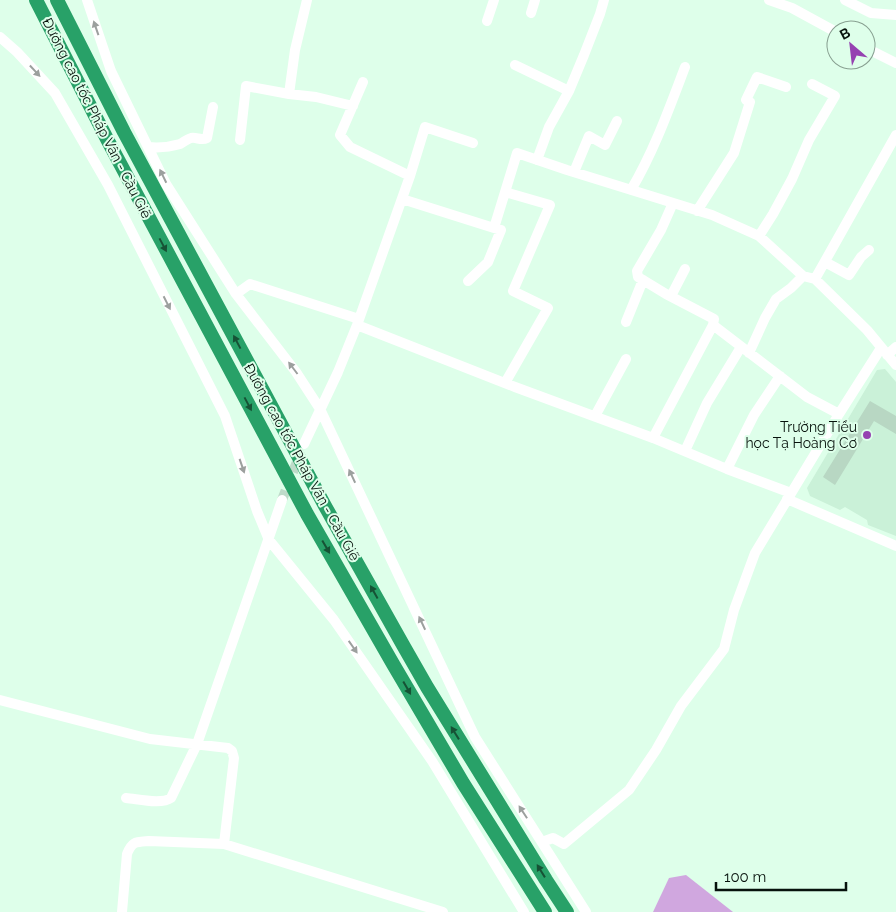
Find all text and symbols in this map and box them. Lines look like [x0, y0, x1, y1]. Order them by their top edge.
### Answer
street label: Đường cao tốc Pháp Vân - Cầu Giẽ [39, 15, 155, 221]
one-way arrow [92, 20, 100, 35]
north arrow [826, 20, 876, 70]
text: B [837, 24, 853, 43]
one-way arrow [29, 65, 41, 77]
one-way arrow [159, 169, 167, 183]
one-way arrow [159, 238, 168, 252]
one-way arrow [163, 295, 171, 310]
one-way arrow [233, 335, 241, 350]
street label: Đường cao tốc Pháp Vân - Cầu Giẽ [241, 361, 363, 563]
one-way arrow [288, 361, 298, 375]
one-way arrow [244, 397, 252, 411]
place label: Trường Tiểu học Tạ Hoàng Cơ [745, 419, 857, 451]
marker: Trường Tiểu học Tạ Hoàng Cơ [861, 429, 873, 441]
one-way arrow [238, 459, 246, 474]
one-way arrow [348, 469, 356, 483]
one-way arrow [321, 540, 330, 553]
one-way arrow [369, 586, 378, 599]
one-way arrow [417, 615, 426, 630]
one-way arrow [348, 640, 358, 654]
one-way arrow [402, 681, 411, 694]
one-way arrow [451, 726, 460, 739]
one-way arrow [518, 805, 527, 818]
scale bar [716, 860, 846, 892]
one-way arrow [536, 865, 545, 878]
text: 100 m [724, 868, 766, 886]

